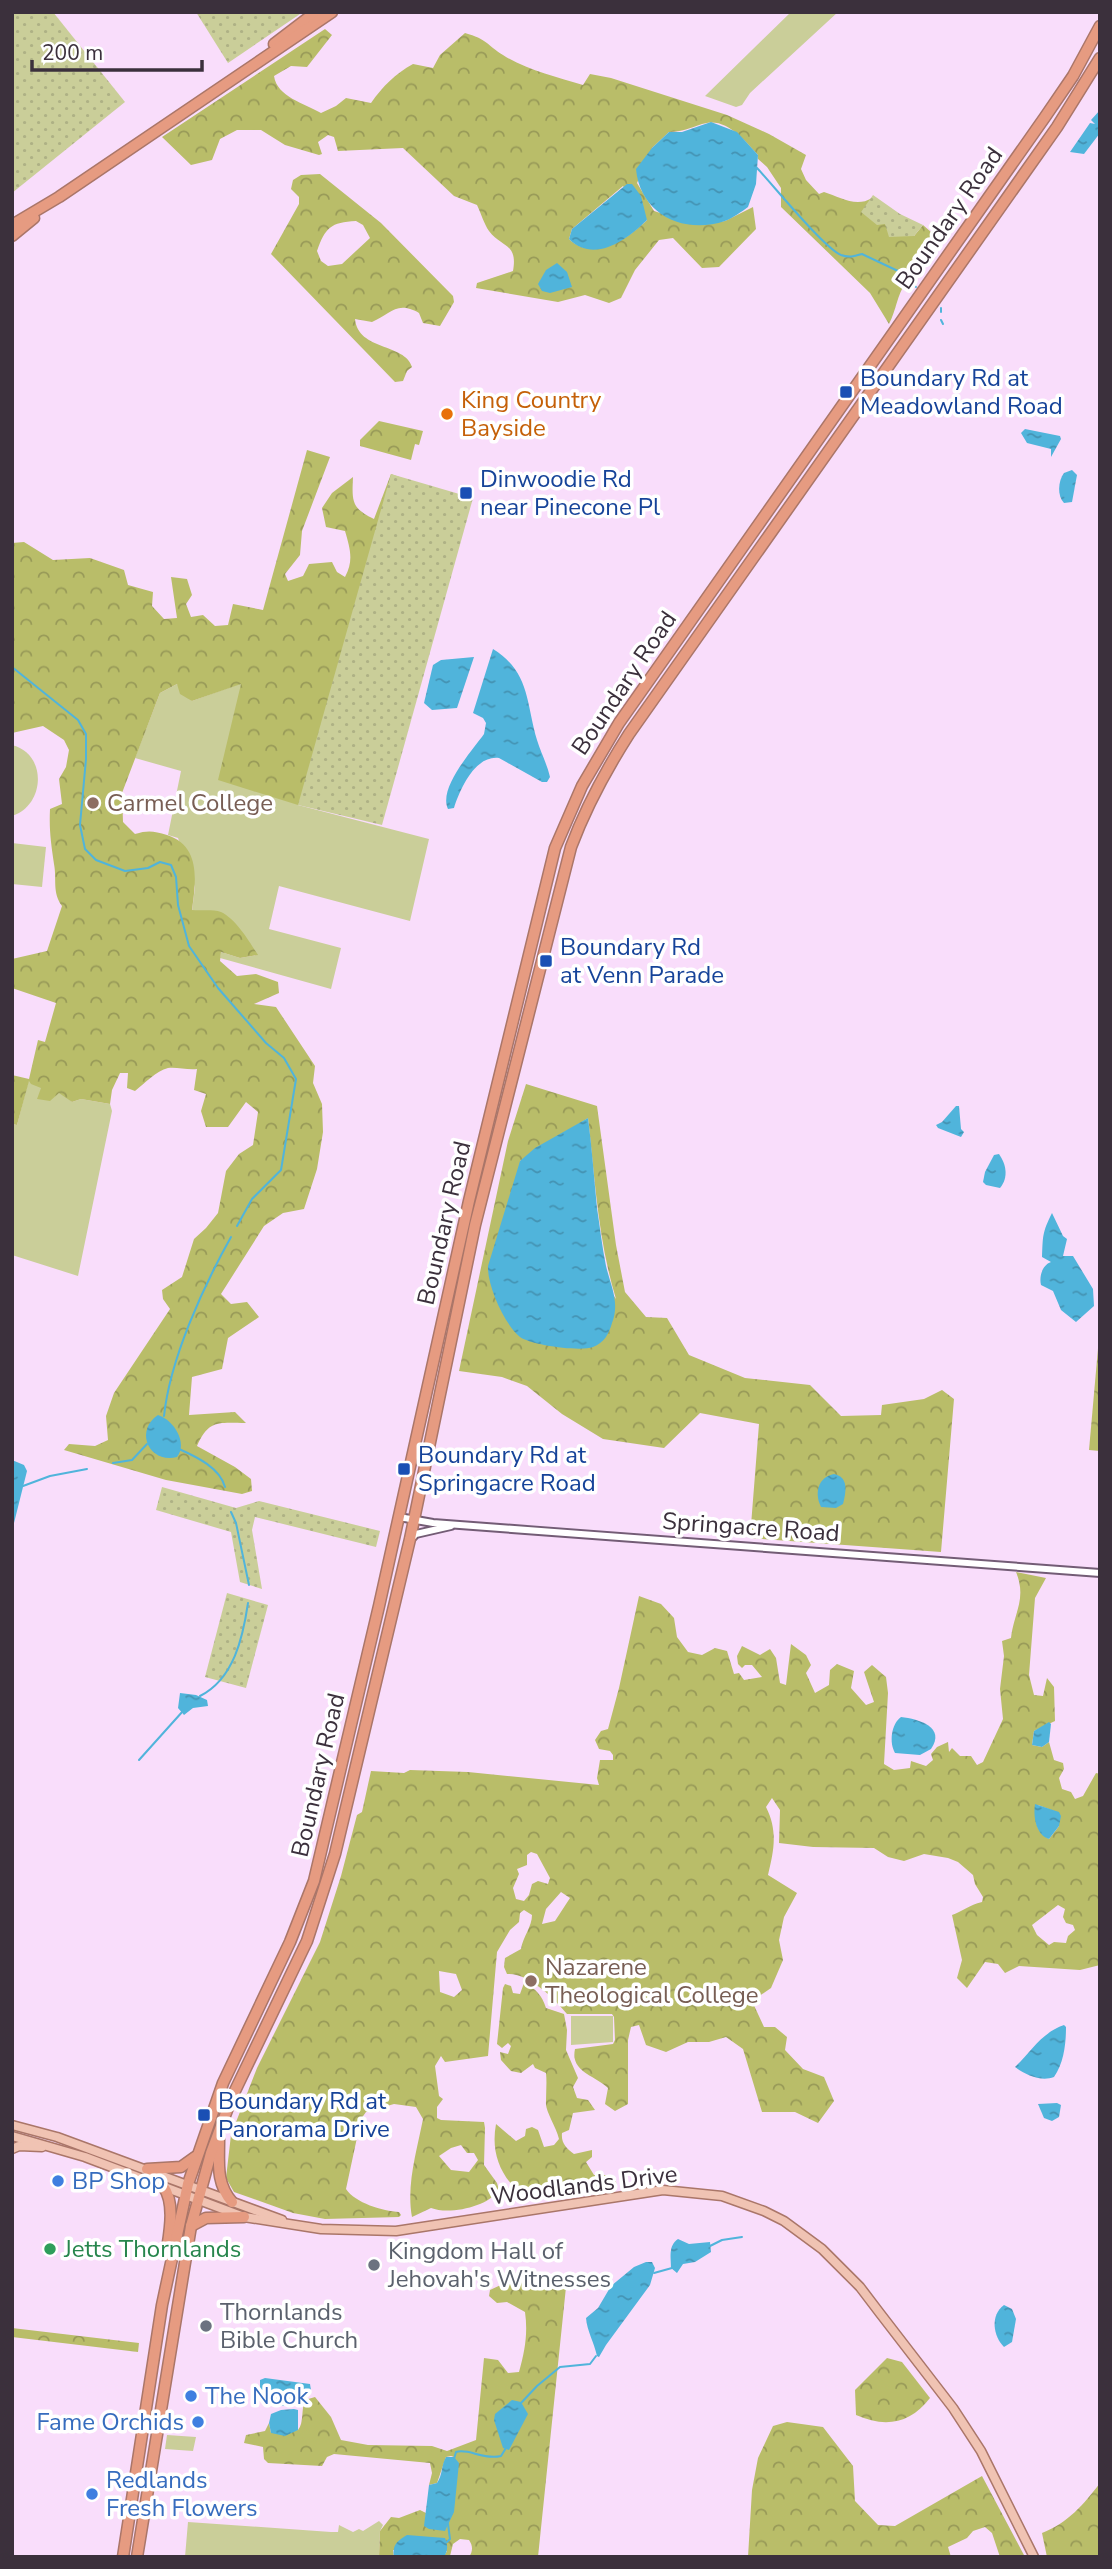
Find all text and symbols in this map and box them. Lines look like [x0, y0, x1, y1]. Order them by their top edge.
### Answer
scale bar [32, 28, 201, 72]
text: 200 m [42, 39, 103, 67]
street label: Boundary Road [888, 140, 1010, 296]
place label: Boundary Rd at Meadowland Road [860, 362, 1063, 422]
place label: King Country Bayside [461, 384, 602, 444]
marker: Boundary Rd at Meadowland Road [838, 384, 854, 400]
marker: King Country Bayside [439, 406, 455, 422]
place label: Dinwoodie Rd near Pinecone Pl [480, 463, 660, 523]
marker: Dinwoodie Rd near Pinecone Pl [458, 485, 474, 501]
street label: Boundary Road [564, 605, 684, 761]
place label: Carmel College [107, 787, 273, 819]
marker: Carmel College [85, 795, 101, 811]
place label: Boundary Rd at Venn Parade [560, 931, 724, 991]
marker: Boundary Rd at Venn Parade [538, 953, 554, 969]
street label: Boundary Road [410, 1138, 478, 1308]
place label: Boundary Rd at Springacre Road [418, 1439, 596, 1499]
marker: Boundary Rd at Springacre Road [396, 1461, 412, 1477]
street label: Springacre Road [661, 1505, 841, 1549]
street label: Boundary Road [284, 1690, 352, 1860]
place label: Nazarene Theological College [545, 1951, 759, 2011]
marker: Nazarene Theological College [523, 1973, 539, 1989]
place label: Boundary Rd at Panorama Drive [218, 2085, 390, 2145]
marker: Boundary Rd at Panorama Drive [196, 2107, 212, 2123]
street label: Woodlands Drive [489, 2158, 679, 2212]
place label: BP Shop [72, 2165, 165, 2197]
marker: BP Shop [50, 2173, 66, 2189]
place label: Jetts Thornlands [63, 2233, 241, 2265]
place label: Kingdom Hall of Jehovah's Witnesses [387, 2235, 611, 2295]
marker: Jetts Thornlands [42, 2241, 58, 2257]
marker: Kingdom Hall of Jehovah's Witnesses [366, 2257, 382, 2273]
place label: Thornlands Bible Church [220, 2296, 358, 2356]
marker: Thornlands Bible Church [198, 2318, 214, 2334]
place label: The Nook [205, 2380, 309, 2412]
marker: The Nook [183, 2388, 199, 2404]
place label: Fame Orchids [36, 2406, 184, 2438]
marker: Fame Orchids [190, 2414, 206, 2430]
place label: Redlands Fresh Flowers [106, 2464, 258, 2524]
marker: Redlands Fresh Flowers [84, 2486, 100, 2502]

